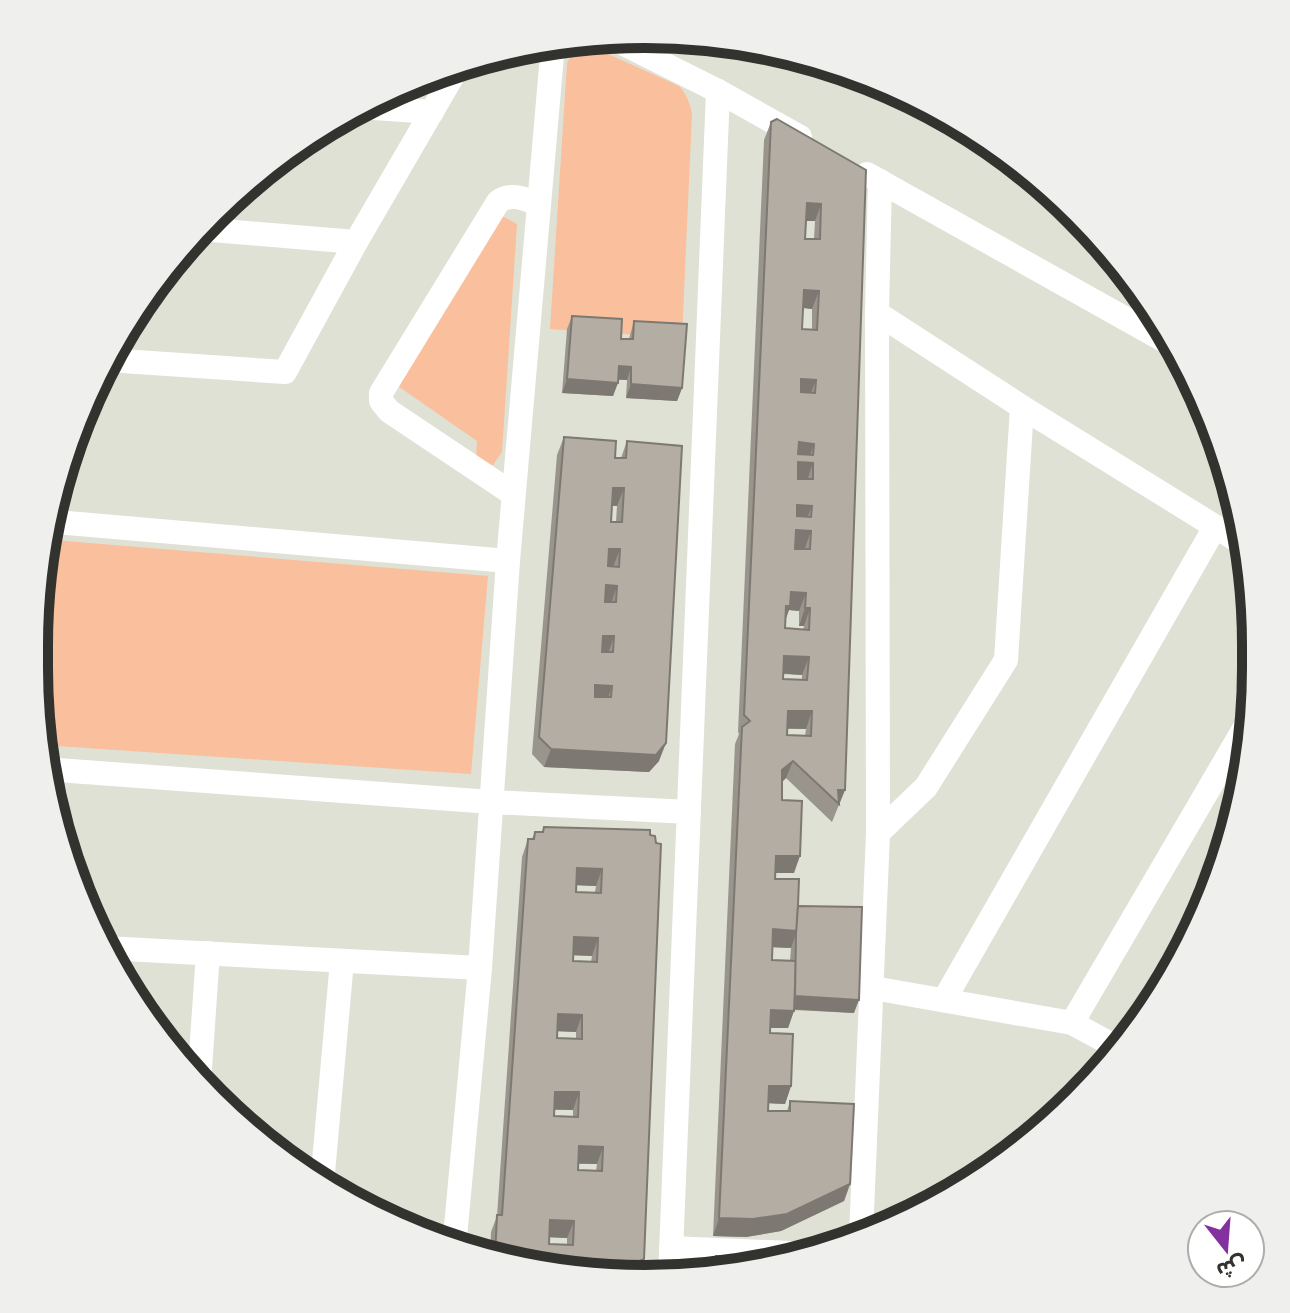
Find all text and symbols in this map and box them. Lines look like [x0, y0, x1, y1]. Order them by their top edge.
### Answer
north arrow [1186, 1209, 1266, 1289]
text: ش [1214, 1251, 1250, 1284]

